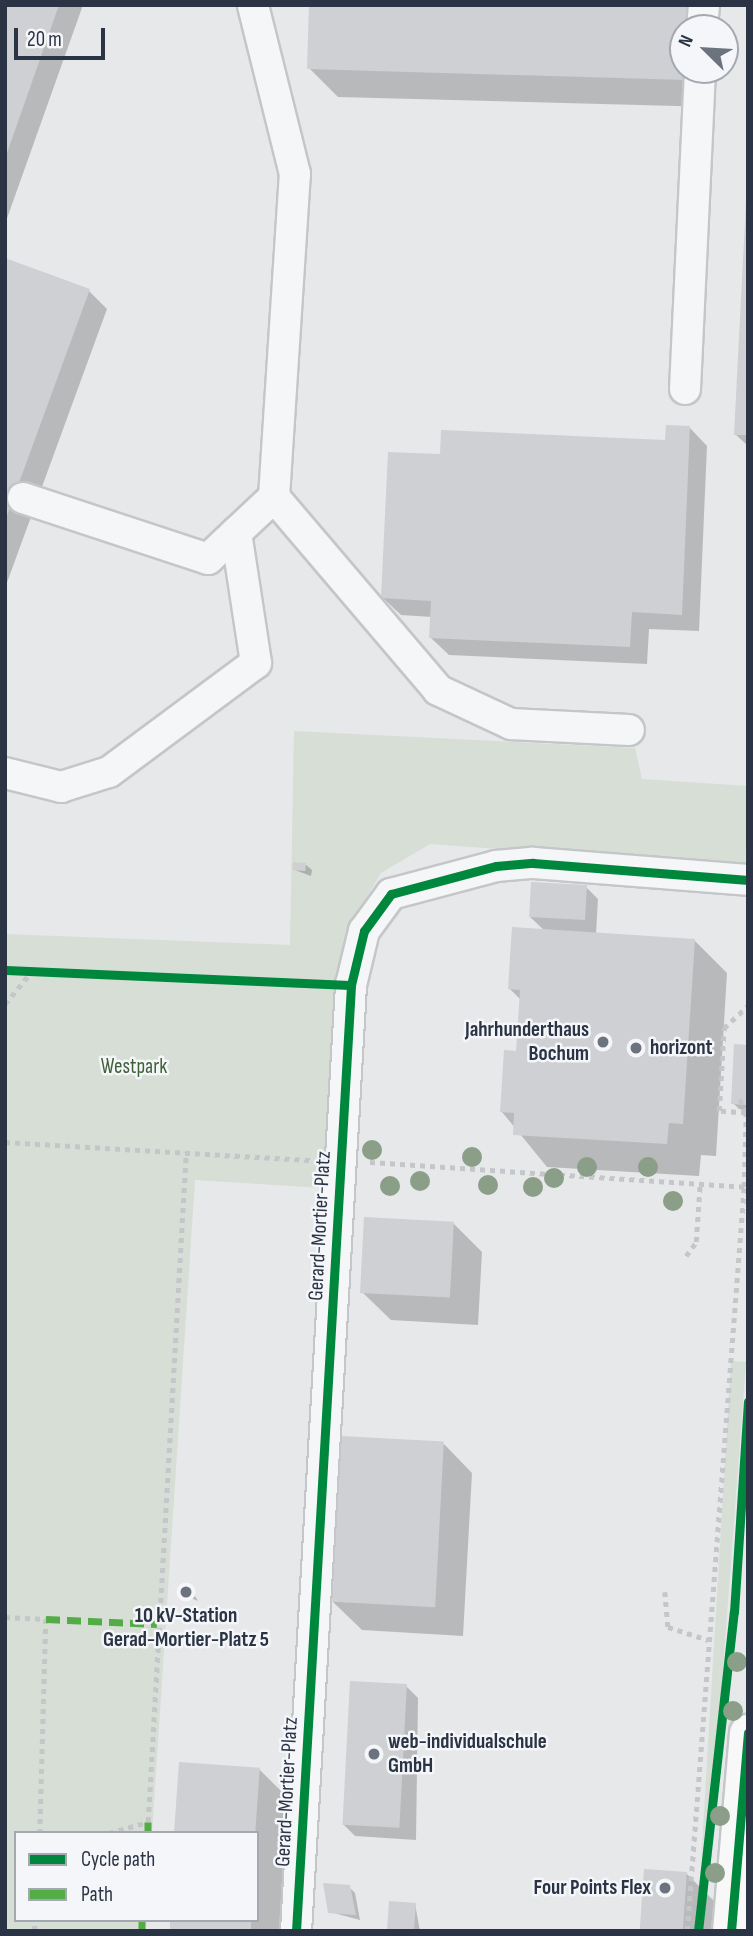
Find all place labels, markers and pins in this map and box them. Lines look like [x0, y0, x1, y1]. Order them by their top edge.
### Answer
place label: Jahrhunderthaus Bochum [465, 1017, 589, 1067]
marker: Jahrhunderthaus Bochum [595, 1034, 611, 1050]
place label: horizont [650, 1035, 713, 1061]
marker: horizont [628, 1040, 644, 1056]
marker: 10 kV-Station Gerad-Mortier-Platz 5 [178, 1584, 194, 1600]
place label: 10 kV-Station Gerad-Mortier-Platz 5 [103, 1603, 269, 1653]
place label: web-individualschule GmbH [388, 1729, 547, 1779]
marker: web-individualschule GmbH [366, 1746, 382, 1762]
place label: Four Points Flex [534, 1875, 651, 1901]
marker: Four Points Flex [657, 1880, 673, 1896]

